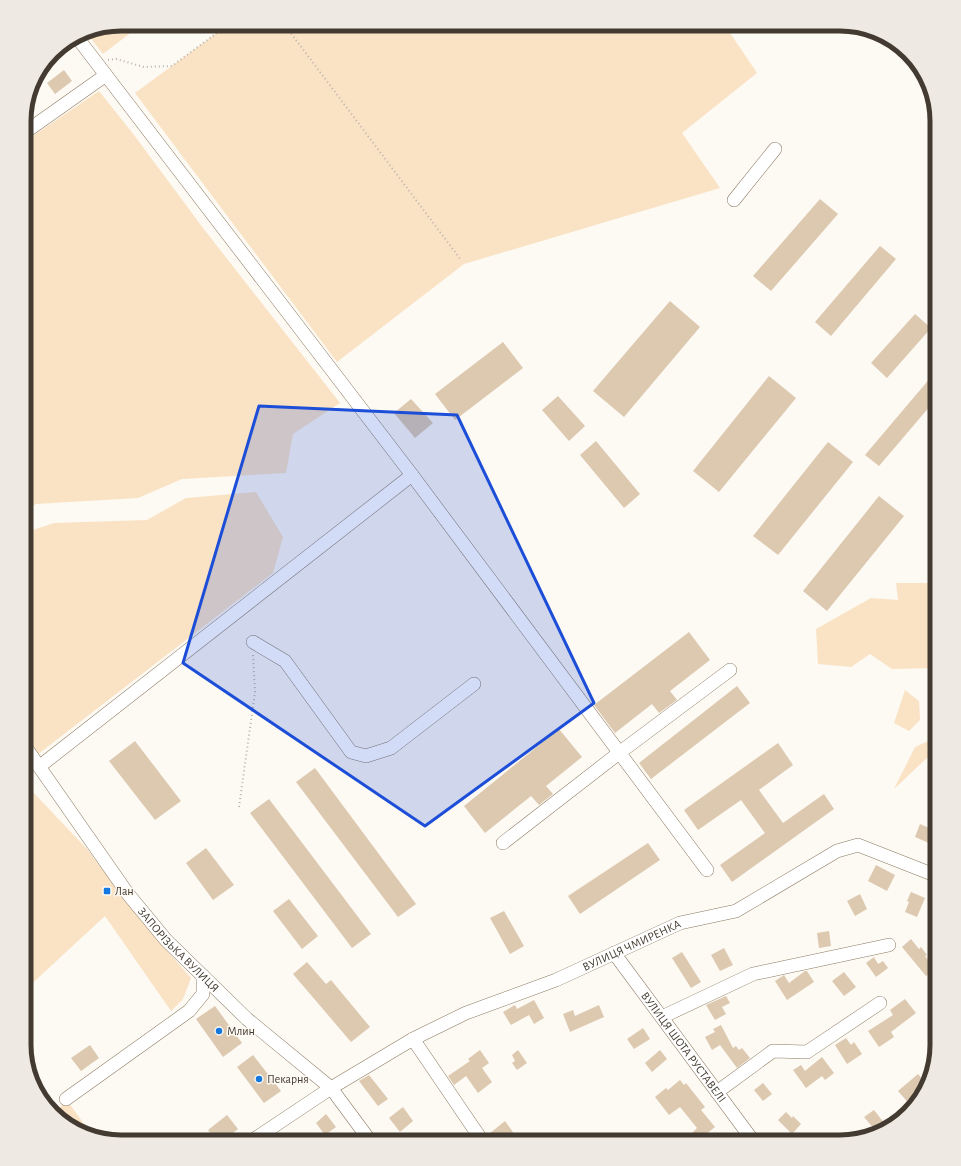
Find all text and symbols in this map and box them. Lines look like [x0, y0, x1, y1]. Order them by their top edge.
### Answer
place label: Лан [115, 885, 134, 897]
marker: Лан [102, 886, 112, 896]
street label: ЗАПОРІЗЬКА ВУЛИЦЯ [136, 905, 221, 994]
street label: ВУЛИЦЯ ЧМИРЕНКА [581, 917, 683, 973]
street label: ВУЛИЦЯ ШОТА РУСТАВЕЛІ [639, 990, 728, 1105]
place label: Млин [227, 1025, 255, 1037]
marker: Млин [214, 1026, 224, 1036]
place label: Пекарня [267, 1073, 309, 1085]
marker: Пекарня [254, 1074, 264, 1084]

